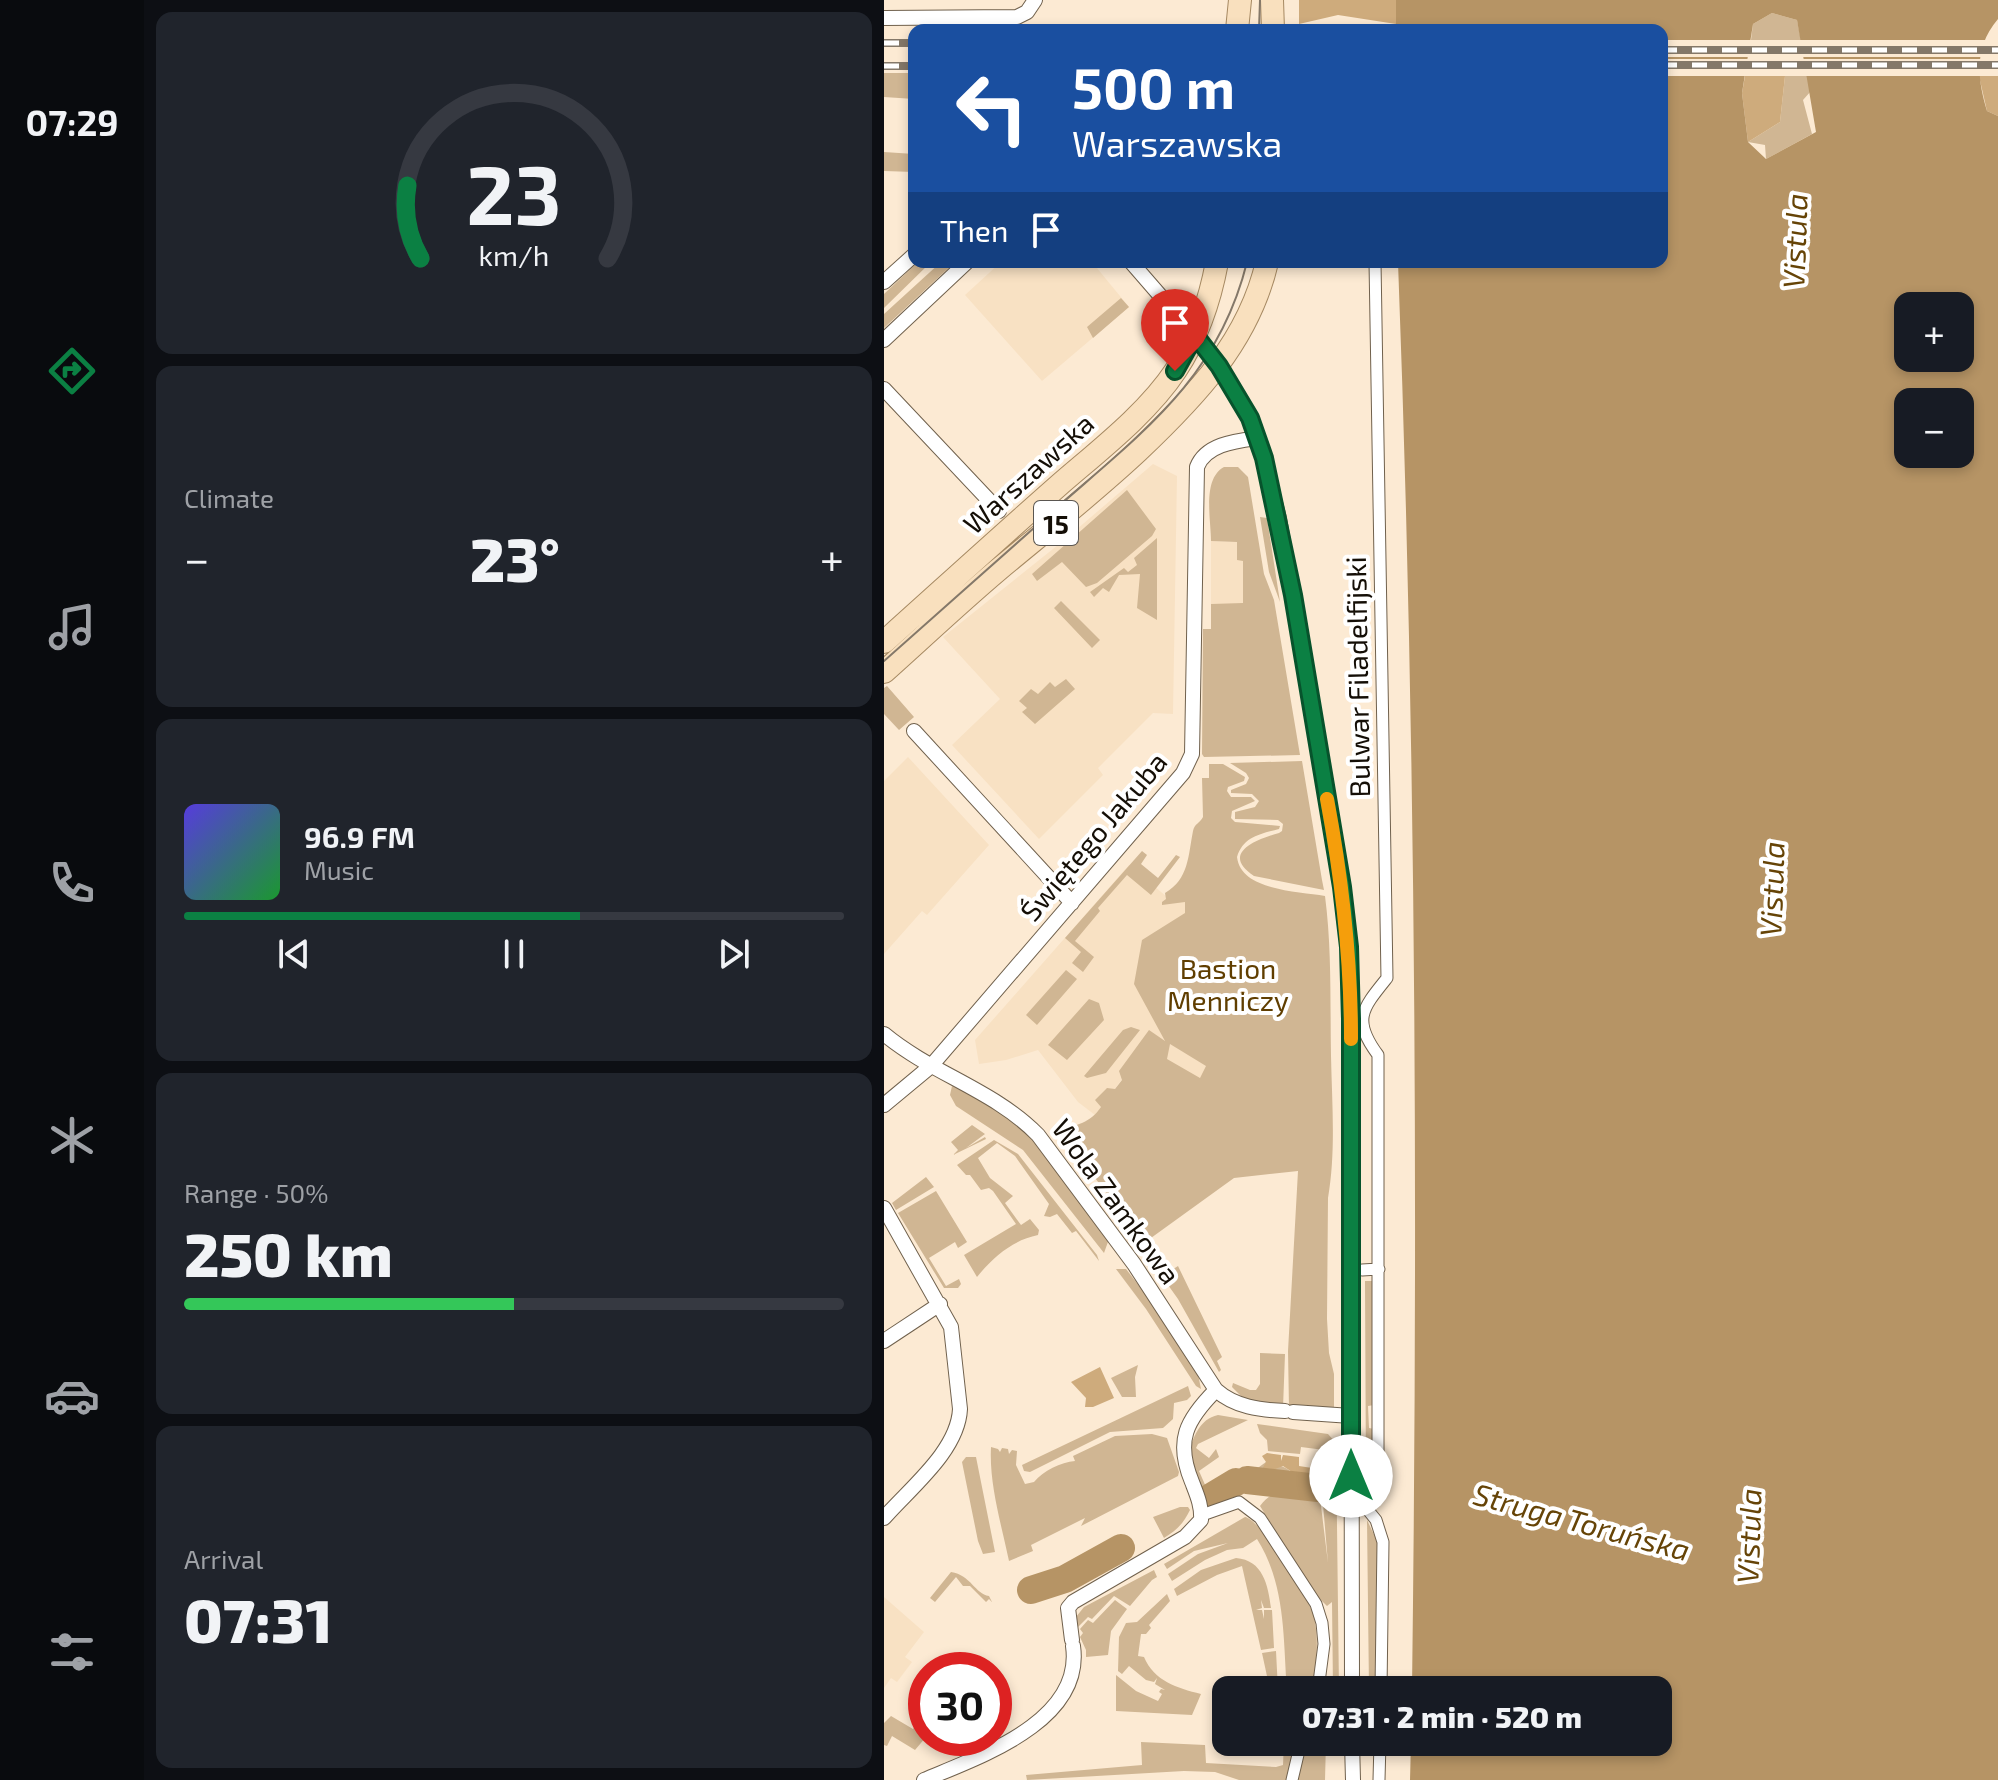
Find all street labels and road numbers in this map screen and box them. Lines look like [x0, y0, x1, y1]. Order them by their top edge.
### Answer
street label: Warszawska [956, 406, 1100, 540]
road number: 15 [1034, 501, 1078, 545]
street label: Bulwar Filadelfijski [1338, 556, 1376, 798]
street label: Świętego Jakuba [1013, 745, 1173, 927]
street label: Wola Zamkowa [1046, 1112, 1188, 1290]

